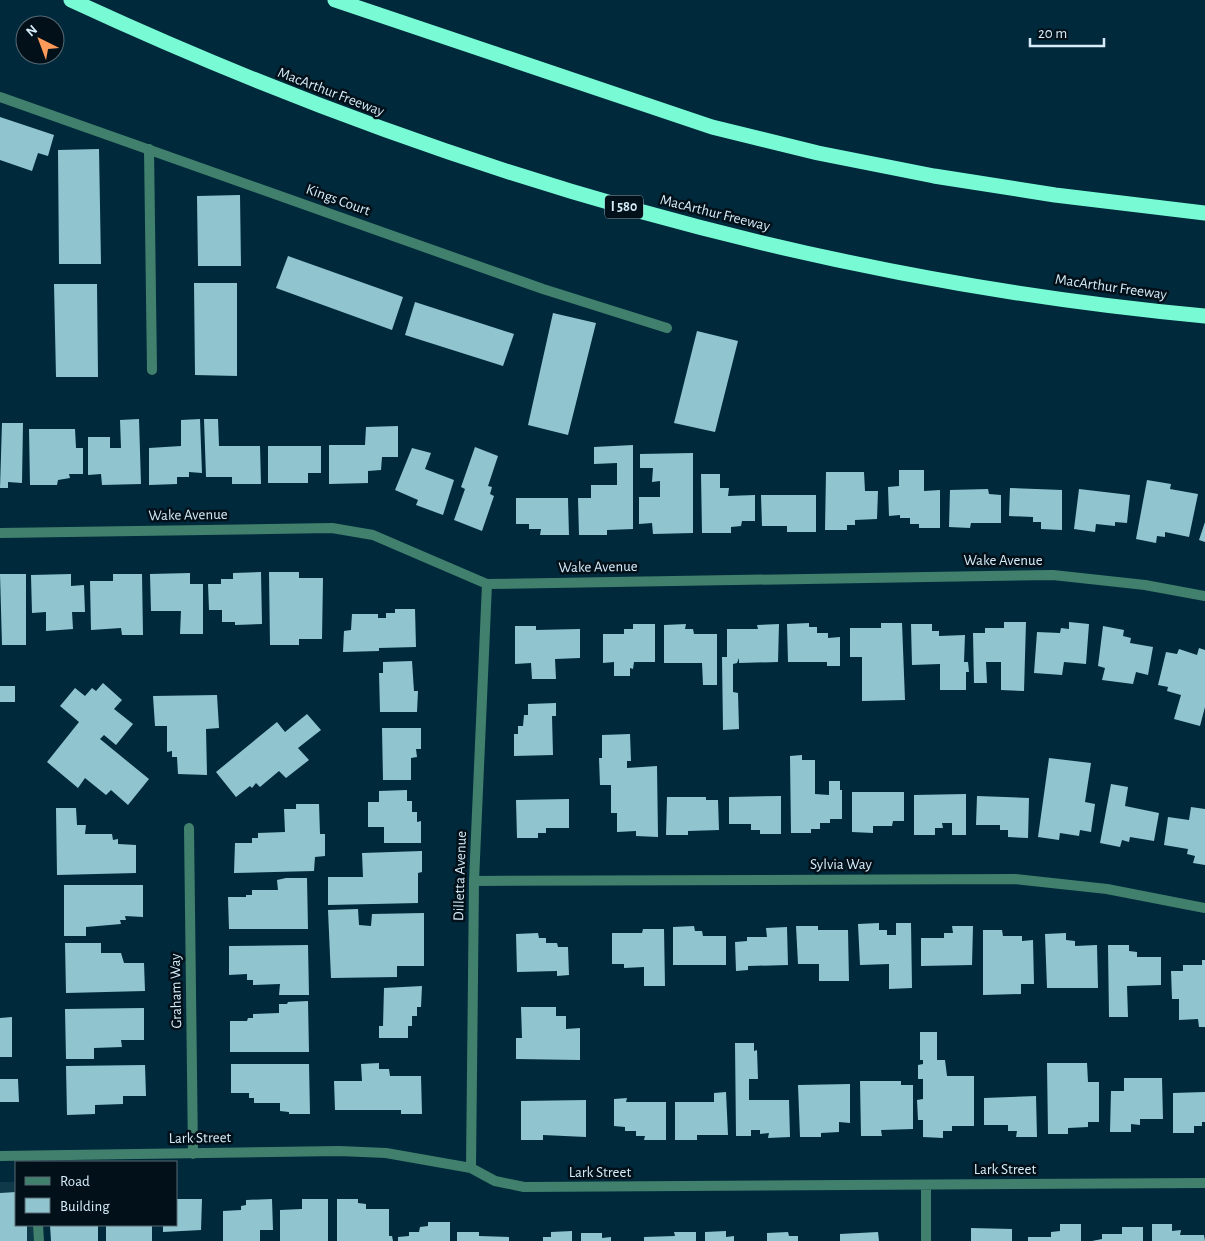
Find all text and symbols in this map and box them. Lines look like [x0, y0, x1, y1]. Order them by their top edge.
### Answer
north arrow [15, 15, 65, 65]
scale bar [1030, 15, 1104, 47]
text: N [24, 23, 40, 40]
text: 20 m [1038, 26, 1067, 41]
street label: MacArthur Freeway [276, 65, 387, 119]
street label: Kings Court [304, 182, 372, 219]
street label: MacArthur Freeway [658, 192, 772, 234]
road number: I 580 [605, 196, 643, 218]
street label: MacArthur Freeway [1054, 272, 1168, 302]
street label: Wake Avenue [148, 507, 228, 523]
street label: Wake Avenue [963, 553, 1043, 568]
street label: Wake Avenue [558, 559, 638, 575]
street label: Dilletta Avenue [451, 831, 469, 921]
street label: Sylvia Way [810, 857, 873, 872]
street label: Graham Way [168, 953, 184, 1029]
street label: Lark Street [169, 1130, 232, 1146]
legend [15, 1161, 178, 1226]
street label: Lark Street [974, 1162, 1036, 1177]
street label: Lark Street [569, 1165, 631, 1180]
text: Road [60, 1174, 90, 1189]
text: Building [60, 1199, 110, 1214]

